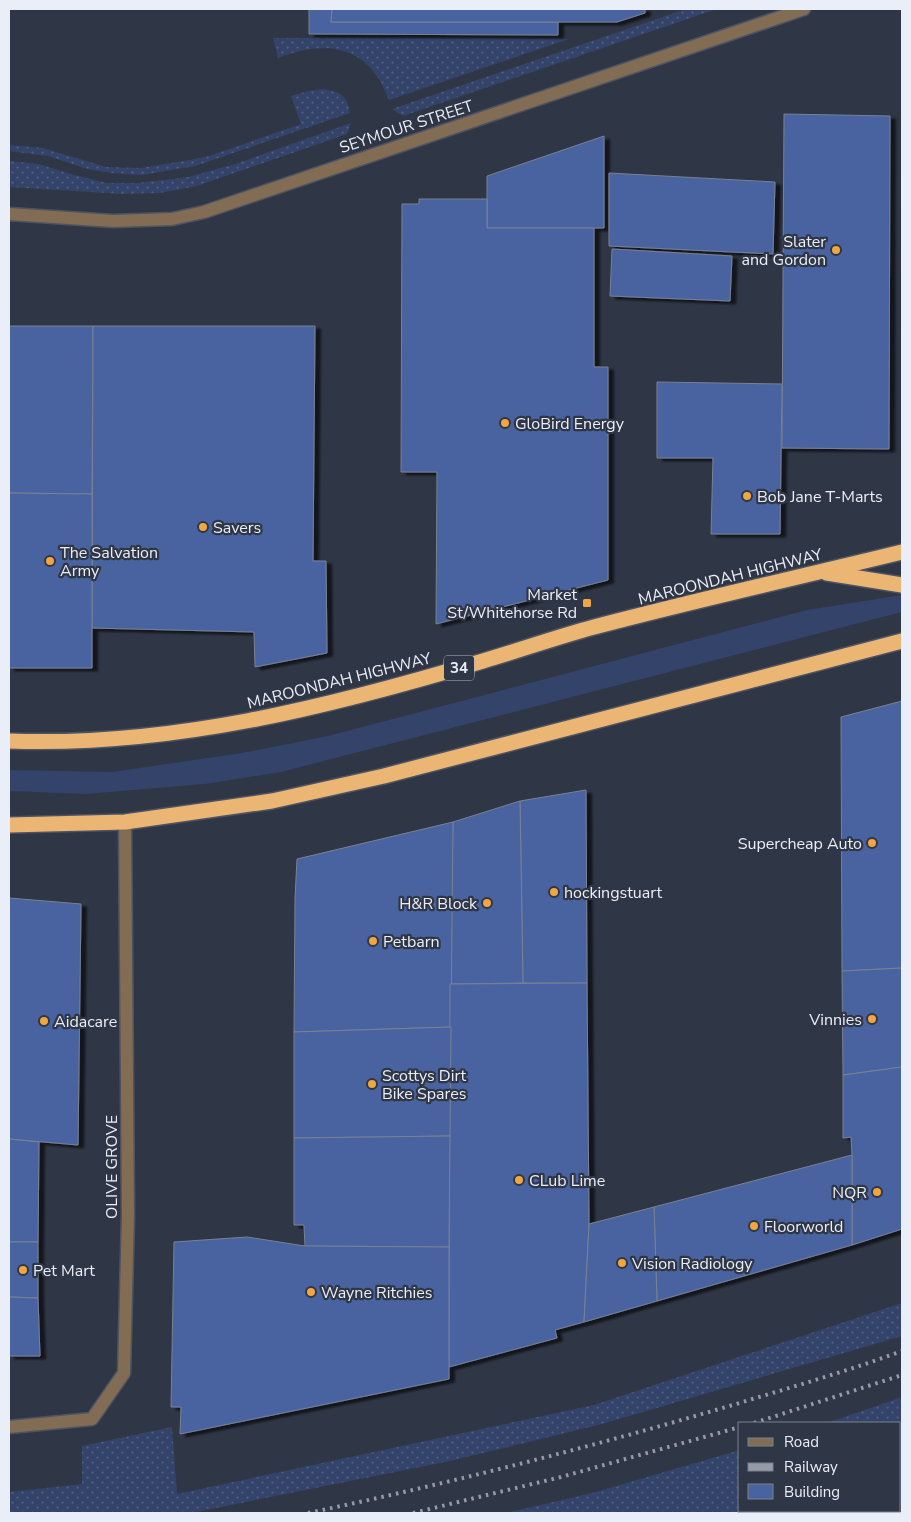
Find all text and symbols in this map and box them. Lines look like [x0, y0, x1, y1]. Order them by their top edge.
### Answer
street label: SEYMOUR STREET [337, 95, 476, 159]
place label: Slater and Gordon [742, 231, 826, 271]
marker: Slater and Gordon [830, 244, 842, 256]
place label: GloBird Energy [515, 413, 625, 435]
marker: GloBird Energy [499, 417, 511, 429]
place label: Bob Jane T-Marts [757, 486, 883, 508]
marker: Bob Jane T-Marts [741, 490, 753, 502]
place label: Savers [213, 517, 261, 539]
marker: Savers [197, 521, 209, 533]
place label: The Salvation Army [60, 542, 158, 582]
street label: MAROONDAH HIGHWAY [636, 543, 825, 610]
marker: The Salvation Army [44, 555, 56, 567]
place label: Market St/Whitehorse Rd [447, 584, 577, 624]
marker: Market St/Whitehorse Rd [581, 597, 593, 609]
street label: MAROONDAH HIGHWAY [245, 647, 434, 714]
road number: 34 [444, 656, 474, 680]
place label: Supercheap Auto [738, 833, 862, 855]
marker: Supercheap Auto [866, 837, 878, 849]
place label: hockingstuart [564, 882, 662, 904]
marker: hockingstuart [548, 886, 560, 898]
place label: H&R Block [399, 893, 478, 915]
marker: H&R Block [481, 897, 493, 909]
place label: Petbarn [383, 931, 440, 953]
marker: Petbarn [367, 935, 379, 947]
place label: Vinnies [808, 1009, 862, 1031]
place label: Aidacare [54, 1011, 117, 1033]
marker: Vinnies [866, 1013, 878, 1025]
marker: Aidacare [38, 1015, 50, 1027]
place label: Scottys Dirt Bike Spares [382, 1065, 467, 1105]
marker: Scottys Dirt Bike Spares [366, 1078, 378, 1090]
street label: OLIVE GROVE [101, 1115, 123, 1219]
place label: CLub Lime [529, 1170, 605, 1192]
marker: CLub Lime [513, 1174, 525, 1186]
place label: NQR [832, 1182, 867, 1204]
marker: NQR [871, 1186, 883, 1198]
place label: Floorworld [764, 1216, 843, 1238]
marker: Floorworld [748, 1220, 760, 1232]
place label: Vision Radiology [631, 1253, 753, 1275]
marker: Vision Radiology [616, 1257, 628, 1269]
place label: Pet Mart [33, 1260, 95, 1282]
marker: Pet Mart [17, 1264, 29, 1276]
place label: Wayne Ritchies [321, 1282, 432, 1304]
marker: Wayne Ritchies [305, 1286, 317, 1298]
legend [738, 1422, 901, 1512]
text: Road [784, 1432, 819, 1452]
text: Railway [784, 1457, 838, 1477]
text: Building [784, 1482, 840, 1502]

